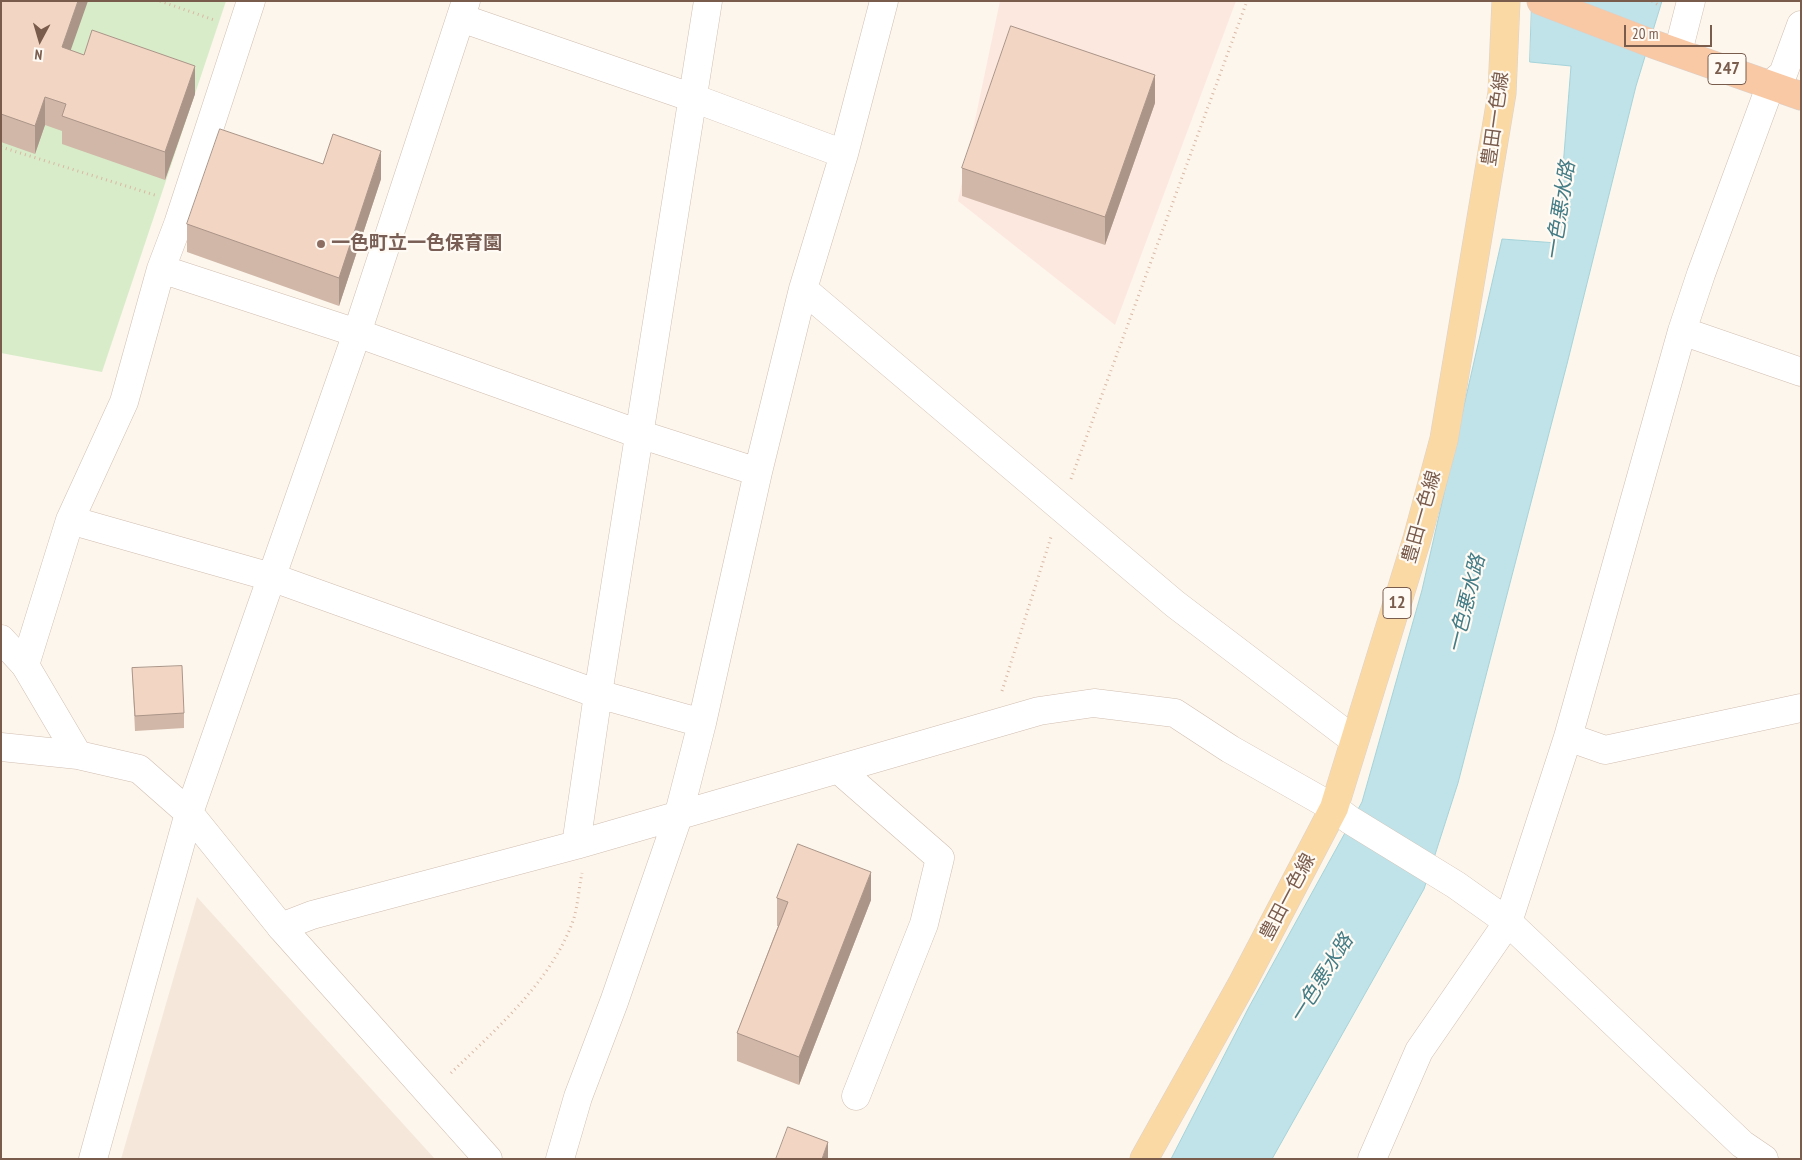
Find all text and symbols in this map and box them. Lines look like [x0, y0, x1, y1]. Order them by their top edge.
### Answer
north arrow [15, 15, 65, 65]
scale bar [1627, 15, 1714, 47]
text: 20 m [1632, 24, 1658, 43]
text: N [34, 46, 43, 64]
road number: 247 [1708, 54, 1746, 85]
street label: 豊田一色線 [1478, 70, 1514, 168]
water label: 一色悪水路 [1541, 160, 1581, 262]
place label: 一色町立一色保育園 [331, 233, 502, 255]
marker: 一色町立一色保育園 [315, 238, 327, 250]
street label: 豊田一色線 [1398, 468, 1446, 566]
water label: 一色悪水路 [1443, 553, 1491, 655]
road number: 12 [1383, 588, 1411, 618]
street label: 豊田一色線 [1256, 850, 1320, 944]
water label: 一色悪水路 [1285, 930, 1359, 1028]

